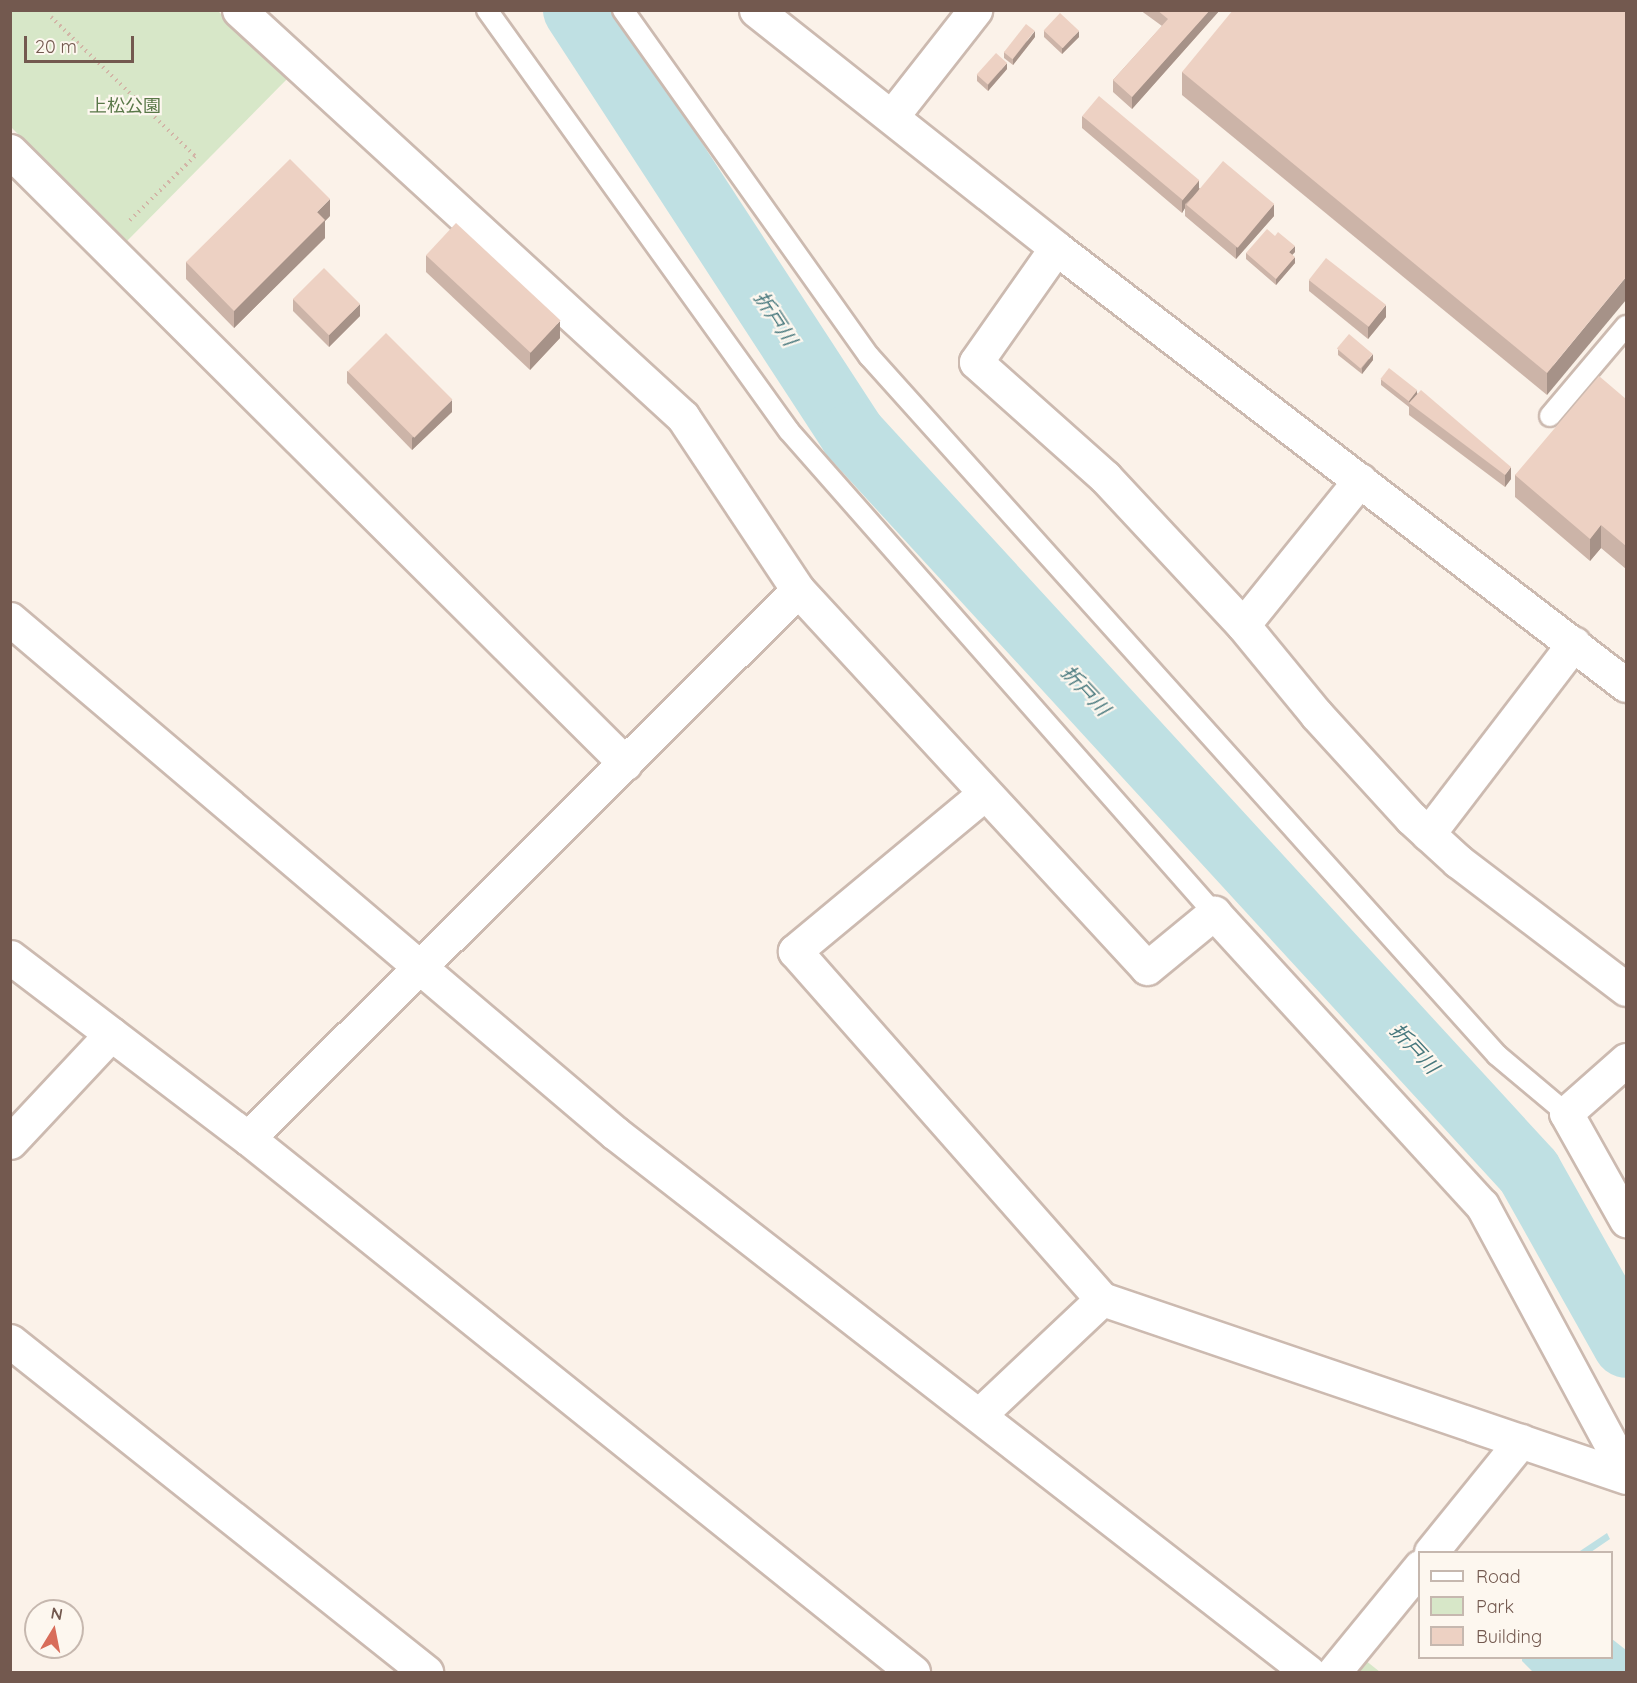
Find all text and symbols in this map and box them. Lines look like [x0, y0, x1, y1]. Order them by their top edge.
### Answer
scale bar [27, 24, 136, 62]
text: 20 m [35, 35, 77, 58]
park label: 上松公園 [89, 95, 161, 117]
water label: 折戸川 [750, 286, 802, 350]
water label: 折戸川 [1057, 660, 1115, 720]
water label: 折戸川 [1386, 1018, 1444, 1078]
legend [1418, 1551, 1613, 1659]
text: Road [1476, 1565, 1521, 1588]
text: Park [1476, 1595, 1514, 1618]
north arrow [24, 1599, 84, 1659]
text: N [49, 1602, 64, 1624]
text: Building [1476, 1625, 1542, 1648]

